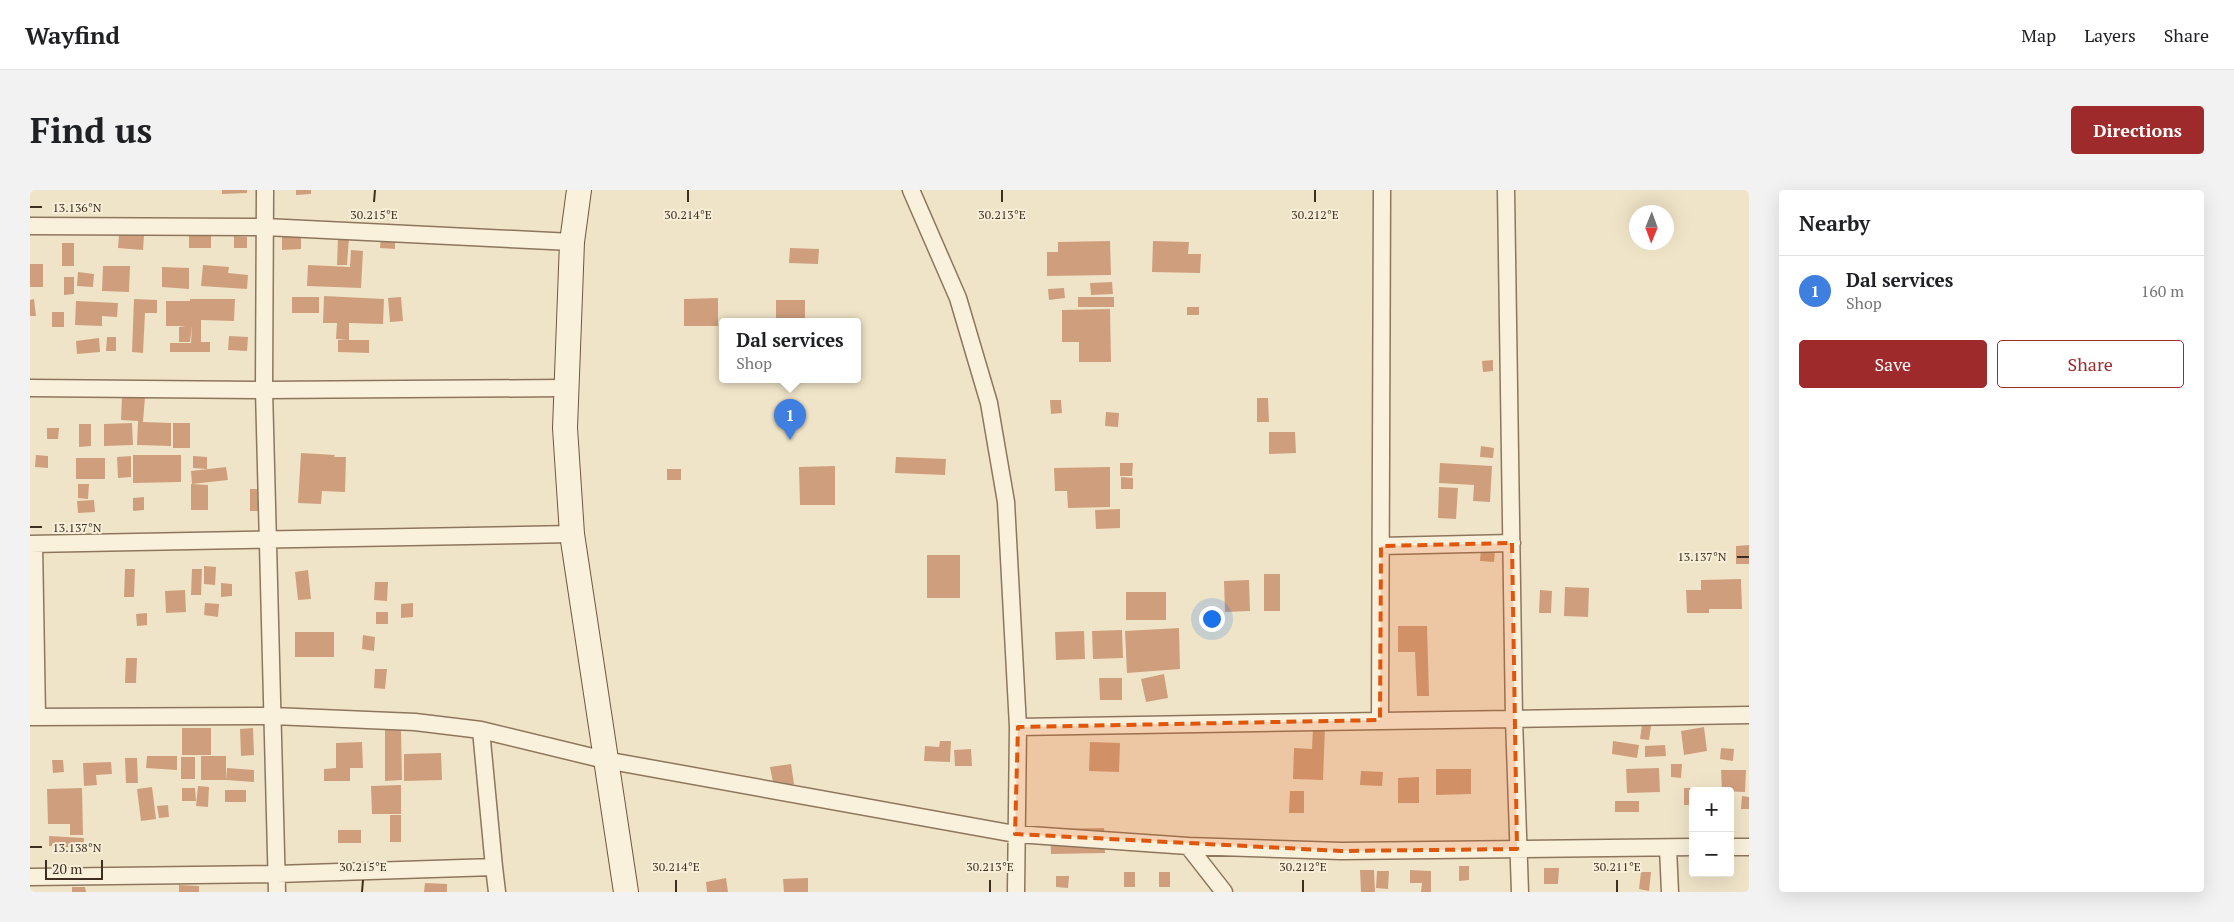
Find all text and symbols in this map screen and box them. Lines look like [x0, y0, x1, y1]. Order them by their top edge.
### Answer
text: Wayfind [25, 19, 120, 51]
text: Map [2021, 23, 2056, 47]
text: Layers [2084, 23, 2136, 47]
text: Share [2164, 23, 2209, 47]
button: Directions [2071, 106, 2204, 154]
text: Find us [30, 107, 152, 153]
text: 13.136°N [52, 200, 102, 215]
north arrow [1629, 205, 1674, 250]
text: 30.215°E [350, 207, 398, 222]
text: 30.214°E [664, 207, 712, 222]
text: 30.213°E [978, 207, 1026, 222]
text: 30.212°E [1291, 207, 1339, 222]
text: Nearby [1799, 209, 1870, 237]
text: Dal services [1846, 267, 1953, 292]
text: 1 [1810, 280, 1820, 302]
text: 160 m [2141, 280, 2184, 302]
text: Shop [1846, 292, 1882, 314]
popup [719, 318, 861, 383]
text: Dal services [736, 327, 844, 352]
button: Save [1799, 340, 1987, 388]
button: Share [1997, 340, 2184, 388]
text: Shop [736, 352, 772, 374]
pin: 1 [774, 399, 806, 440]
text: 13.137°N [52, 520, 102, 535]
text: 13.137°N [1677, 549, 1727, 564]
your location [1199, 606, 1225, 632]
map controls [1689, 787, 1734, 877]
button: + [1689, 787, 1734, 832]
button: − [1689, 832, 1734, 877]
text: 13.138°N [52, 840, 102, 855]
scale bar [45, 857, 102, 880]
text: 20 m [52, 859, 82, 878]
text: 30.215°E [339, 859, 387, 874]
text: 30.214°E [652, 859, 700, 874]
text: 30.213°E [966, 859, 1014, 874]
text: 30.212°E [1279, 859, 1327, 874]
text: 30.211°E [1593, 859, 1641, 874]

